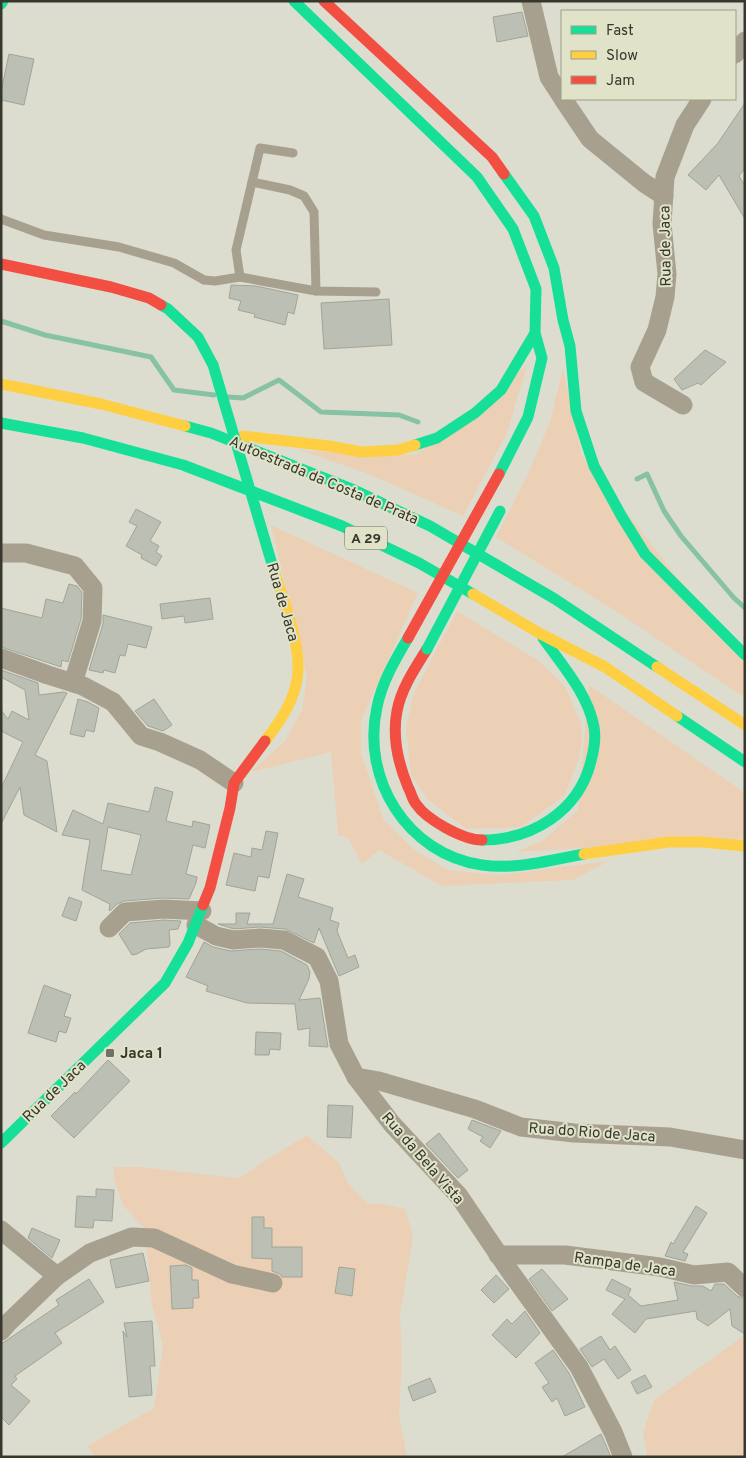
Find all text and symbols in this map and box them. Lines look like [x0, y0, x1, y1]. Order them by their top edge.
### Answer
legend [561, 10, 736, 100]
text: Fast [606, 22, 634, 41]
text: Slow [606, 47, 638, 66]
text: Jam [606, 72, 635, 91]
street label: Rua de Jaca [656, 205, 677, 287]
street label: Autoestrada da Costa de Prata [226, 433, 421, 530]
road number: A 29 [345, 526, 387, 550]
street label: Rua de Jaca [261, 561, 302, 644]
place label: Jaca 1 [120, 1045, 163, 1064]
marker: Jaca 1 [104, 1047, 116, 1059]
street label: Rua de Jaca [19, 1057, 91, 1127]
street label: Rua da Bela Vista [377, 1109, 467, 1209]
street label: Rua do Rio de Jaca [528, 1120, 656, 1147]
street label: Rampa de Jaca [573, 1249, 677, 1282]

